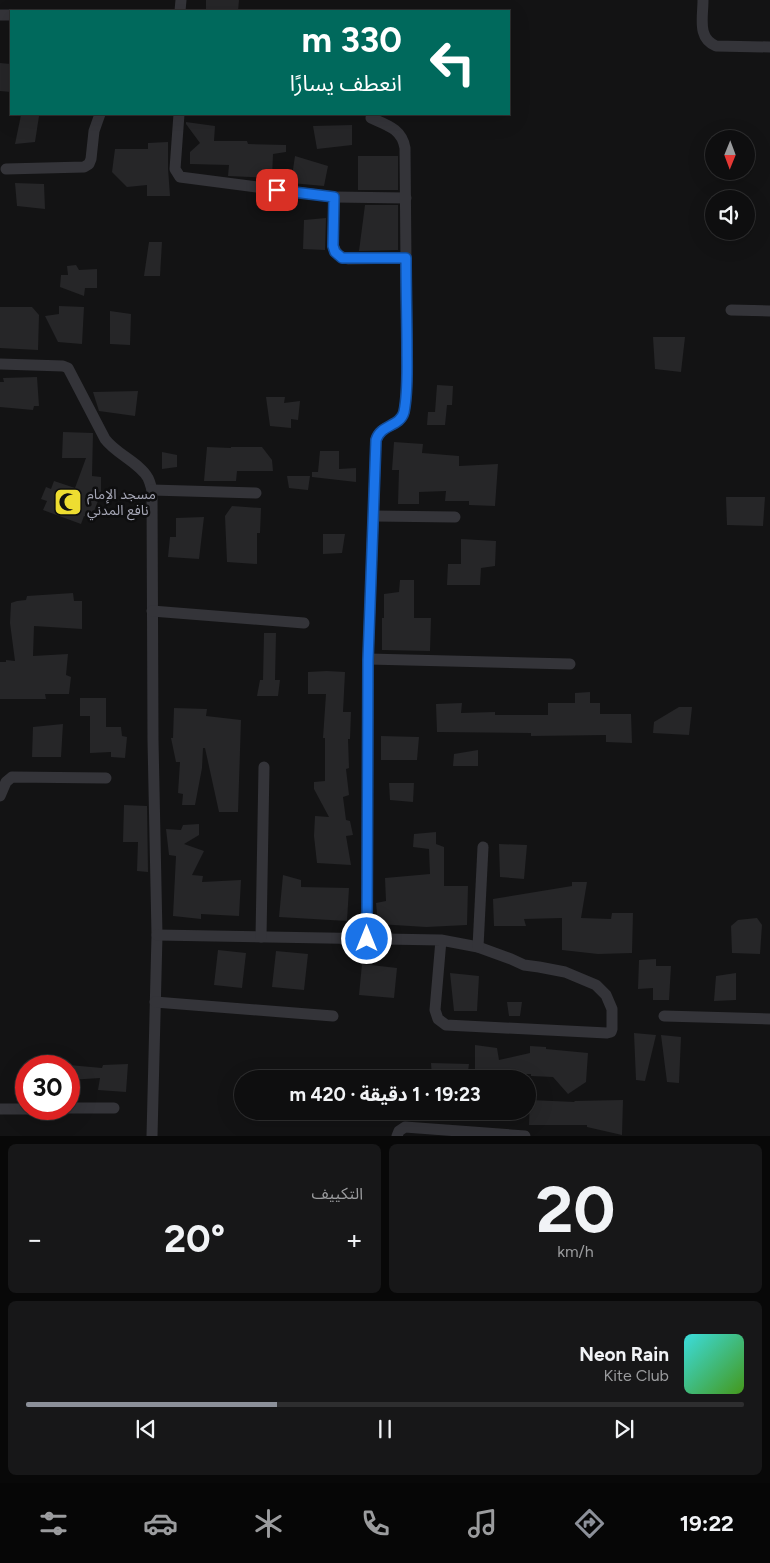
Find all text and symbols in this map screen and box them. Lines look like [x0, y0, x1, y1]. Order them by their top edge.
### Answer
text: 330 m [302, 19, 402, 61]
icon: left [420, 30, 485, 95]
text: انعطف يسارًا [290, 70, 402, 97]
north arrow [705, 130, 755, 180]
map controls [705, 130, 755, 240]
pin [256, 169, 298, 211]
icon: arrive [263, 176, 291, 204]
button: sound [705, 190, 755, 240]
place label: مسجد الإمام نافع المدني [87, 486, 156, 521]
mosque icon: مسجد الإمام نافع المدني [53, 487, 83, 517]
position arrow [340, 912, 392, 964]
speed limit sign: 30 [15, 1055, 80, 1120]
text: 19:23 · 1 دقيقة · 420 m [289, 1083, 481, 1106]
text: 20 [536, 1170, 615, 1248]
text: التكييف [311, 1184, 363, 1203]
text: 20° [164, 1216, 225, 1262]
text: − [26, 1222, 43, 1256]
text: + [346, 1222, 363, 1256]
text: km/h [557, 1242, 594, 1261]
text: Neon Rain [579, 1343, 669, 1366]
text: Kite Club [603, 1366, 669, 1385]
icon: previous [132, 1415, 160, 1443]
icon: pause [371, 1415, 399, 1443]
icon: next [610, 1415, 638, 1443]
icon: filters [36, 1506, 71, 1541]
icon: car [143, 1506, 178, 1541]
icon: climate [251, 1506, 286, 1541]
icon: phone [358, 1506, 393, 1541]
icon: music [465, 1506, 500, 1541]
icon: directions [572, 1506, 607, 1541]
text: 19:22 [680, 1510, 734, 1537]

